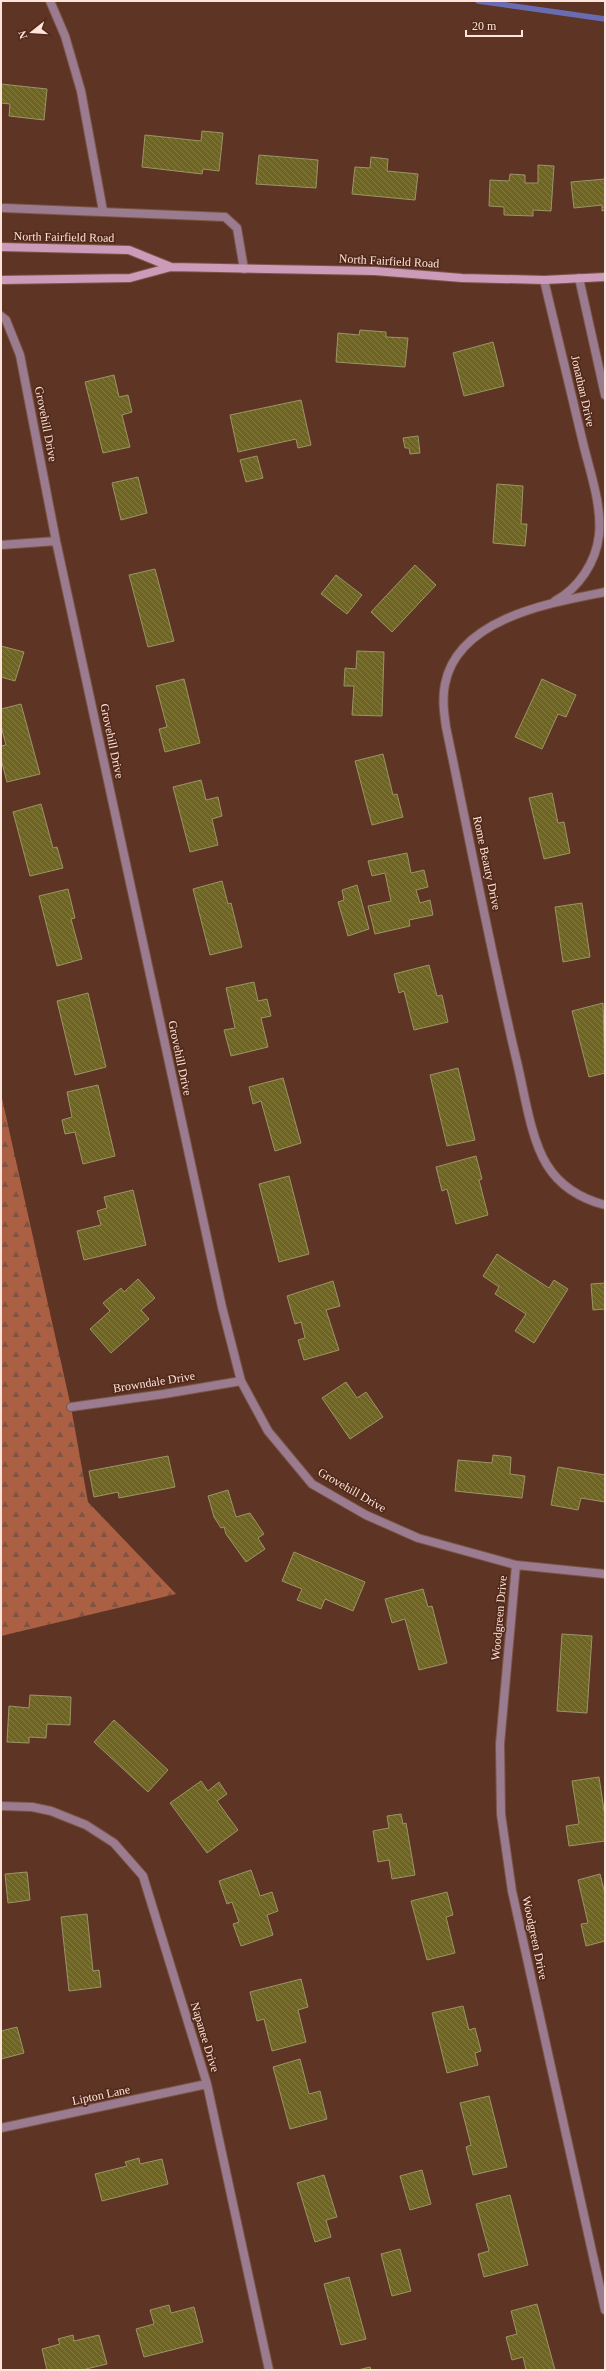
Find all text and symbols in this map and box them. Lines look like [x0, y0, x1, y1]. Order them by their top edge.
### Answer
north arrow [12, 12, 52, 52]
scale bar [466, 12, 522, 38]
text: 20 m [472, 19, 497, 33]
text: N [16, 29, 29, 40]
street label: North Fairfield Road [14, 229, 114, 245]
street label: North Fairfield Road [338, 251, 440, 271]
street label: Jonathan Drive [568, 354, 598, 428]
street label: Grovehill Drive [32, 385, 60, 463]
street label: Grovehill Drive [97, 702, 127, 780]
street label: Rome Beauty Drive [470, 815, 504, 911]
street label: Grovehill Drive [165, 1019, 195, 1097]
street label: Browndale Drive [112, 1369, 196, 1395]
street label: Grovehill Drive [315, 1465, 389, 1515]
street label: Woodgreen Drive [488, 1575, 510, 1661]
street label: Woodgreen Drive [519, 1895, 551, 1981]
street label: Napanee Drive [188, 2000, 222, 2074]
street label: Lipton Lane [71, 2082, 131, 2108]

